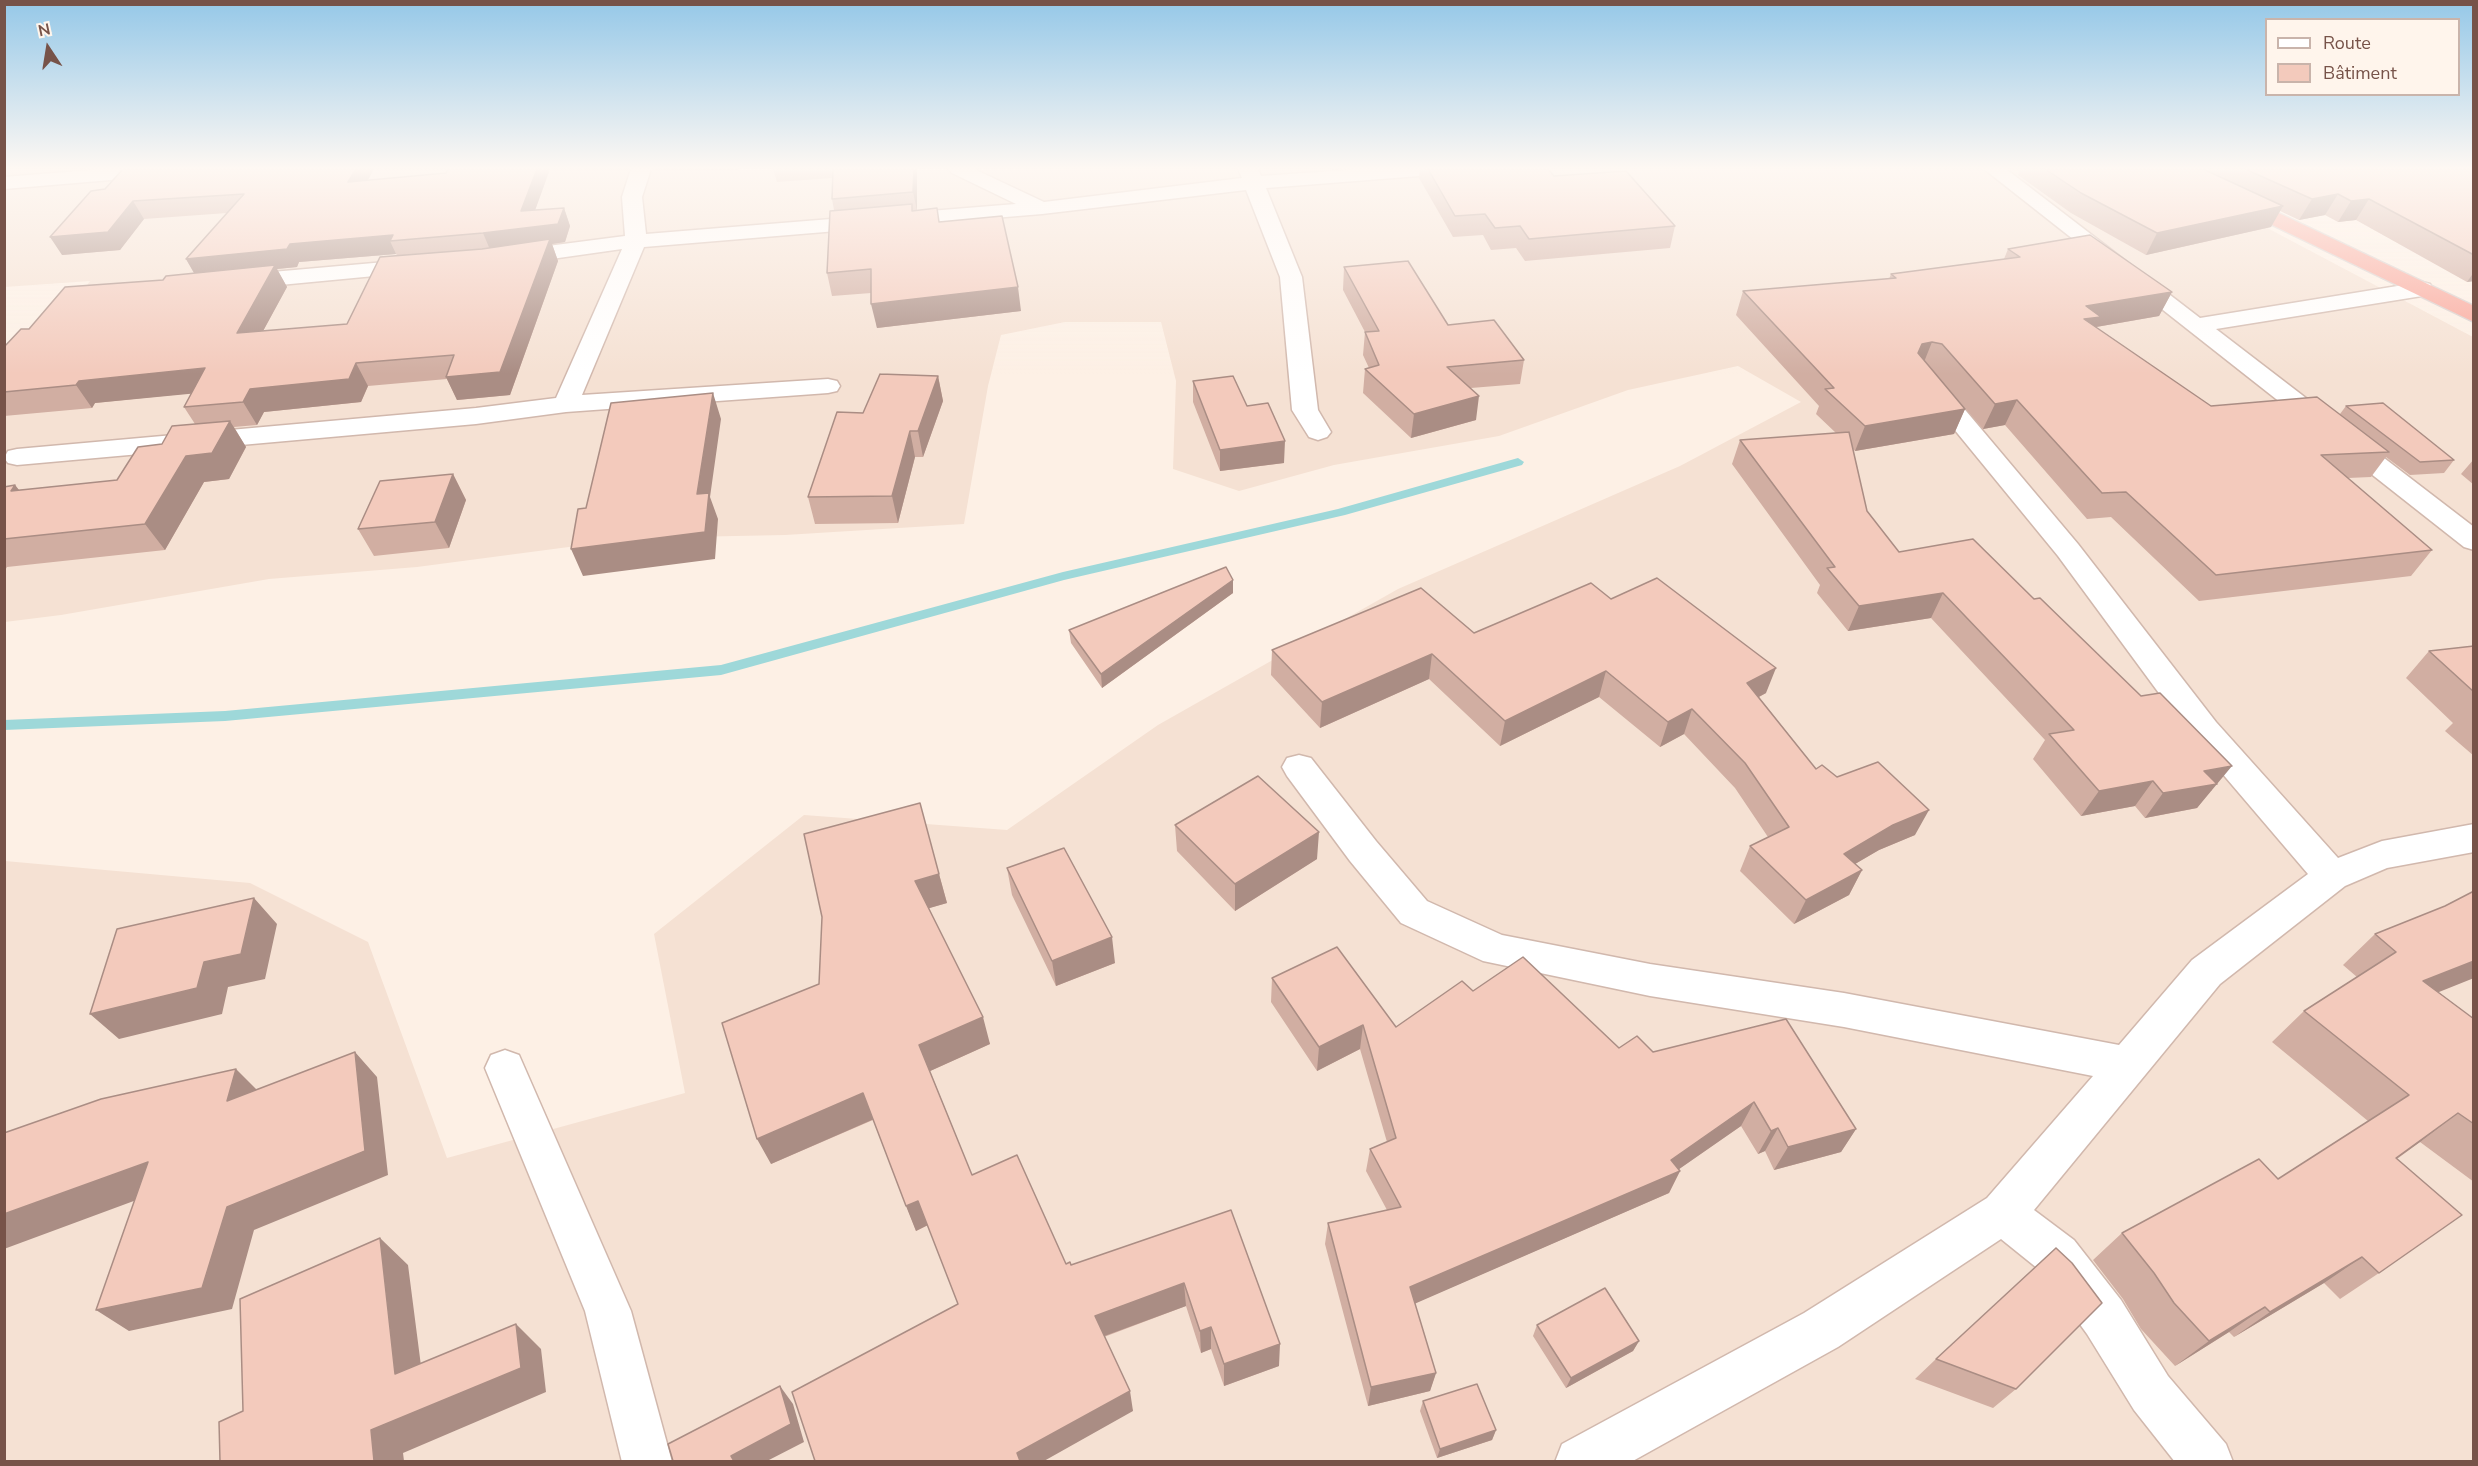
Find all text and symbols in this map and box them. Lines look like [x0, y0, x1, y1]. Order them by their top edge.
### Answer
north arrow [18, 18, 78, 78]
text: N [36, 18, 52, 42]
legend [2265, 18, 2460, 96]
text: Route [2323, 31, 2371, 55]
text: Bâtiment [2323, 61, 2397, 85]

